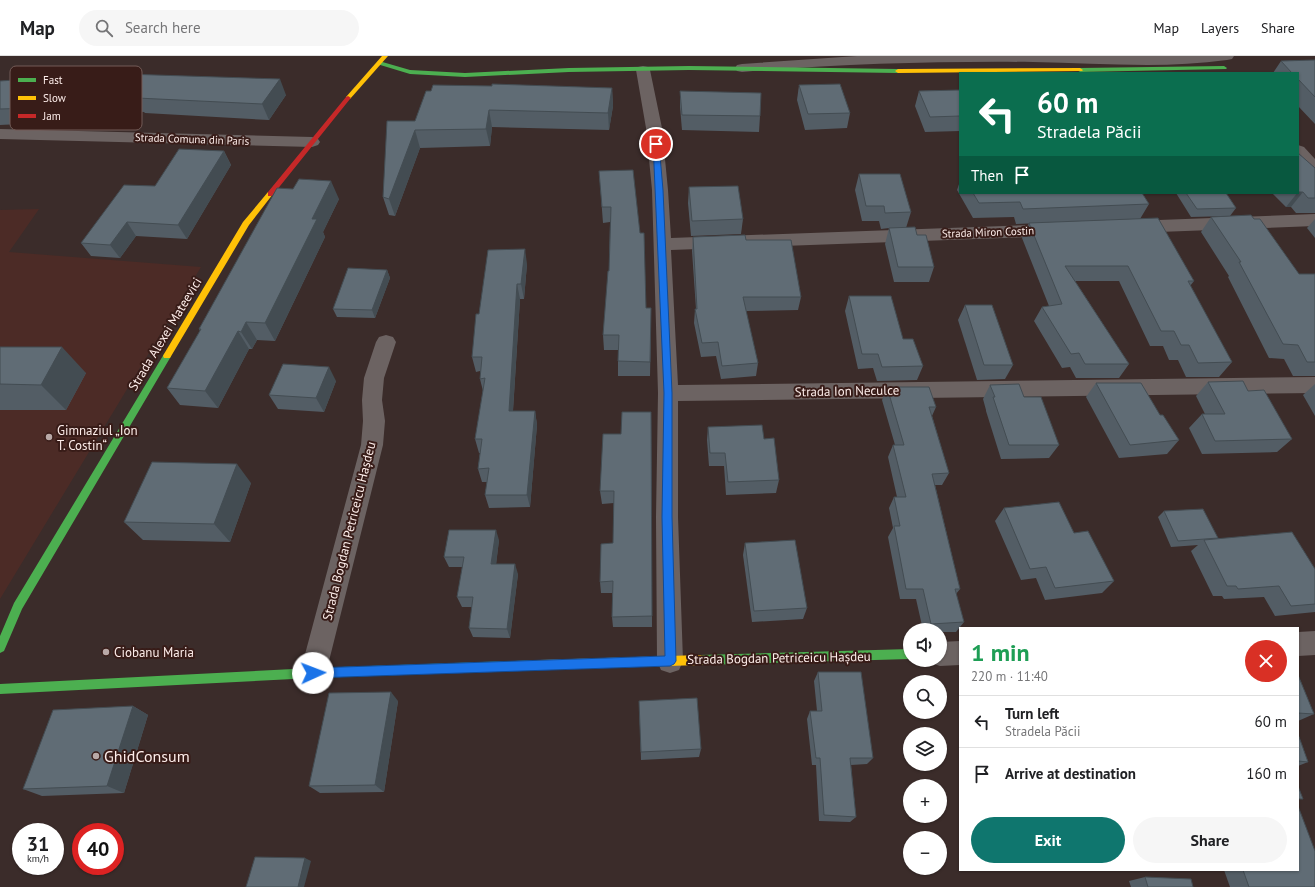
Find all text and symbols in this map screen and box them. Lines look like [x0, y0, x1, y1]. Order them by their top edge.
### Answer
search box [79, 10, 359, 46]
text: Map [20, 16, 55, 40]
icon: search [93, 17, 115, 39]
text: Search here [125, 18, 201, 37]
text: Map [1153, 19, 1179, 37]
text: Layers [1201, 19, 1239, 37]
text: Share [1261, 19, 1295, 37]
legend [10, 66, 142, 130]
text: Fast [43, 73, 63, 87]
text: 60 m [1037, 84, 1098, 121]
icon: left [971, 88, 1023, 140]
text: Slow [43, 91, 66, 105]
text: Jam [42, 109, 61, 123]
text: Stradela Păcii [1037, 120, 1142, 143]
pin [639, 127, 673, 161]
street label: Strada Comuna din Paris [135, 130, 250, 148]
icon: arrive [645, 133, 667, 155]
icon: arrive [1011, 164, 1033, 186]
text: Then [971, 166, 1003, 185]
street label: Strada Miron Costin [942, 223, 1034, 241]
street label: Strada Alexei Mateevici [124, 274, 206, 394]
street label: Strada Ion Neculce [795, 382, 899, 400]
place label: Gimnaziul „Ion T. Costin“ [57, 422, 138, 454]
marker: Gimnaziul „Ion T. Costin“ [44, 432, 54, 442]
street label: Strada Bogdan Petriceicu Hașdeu [319, 440, 379, 622]
map controls [903, 623, 947, 875]
button: sound [903, 623, 947, 667]
text: 1 min [971, 637, 1030, 668]
button: close [1245, 640, 1287, 682]
place label: Ciobanu Maria [114, 644, 194, 661]
marker: Ciobanu Maria [101, 647, 111, 657]
street label: Strada Bogdan Petriceicu Hașdeu [687, 648, 871, 668]
position arrow [292, 652, 334, 694]
text: 220 m · 11:40 [971, 668, 1048, 685]
button: search [903, 675, 947, 719]
text: Turn left [1005, 704, 1059, 723]
icon: left [971, 711, 993, 733]
text: 60 m [1254, 712, 1287, 731]
text: Stradela Păcii [1005, 723, 1081, 740]
button: layers [903, 727, 947, 771]
place label: GhidConsum [104, 746, 190, 766]
marker: GhidConsum [91, 751, 101, 761]
icon: arrive [971, 763, 993, 785]
text: Arrive at destination [1005, 764, 1136, 783]
text: 160 m [1246, 764, 1287, 783]
button: + [903, 779, 947, 823]
button: Exit [971, 817, 1125, 863]
button: Share [1133, 817, 1287, 863]
speed limit sign: 40 [72, 823, 124, 875]
text: 31 [27, 831, 49, 857]
button: − [903, 831, 947, 875]
text: km/h [27, 852, 49, 865]

